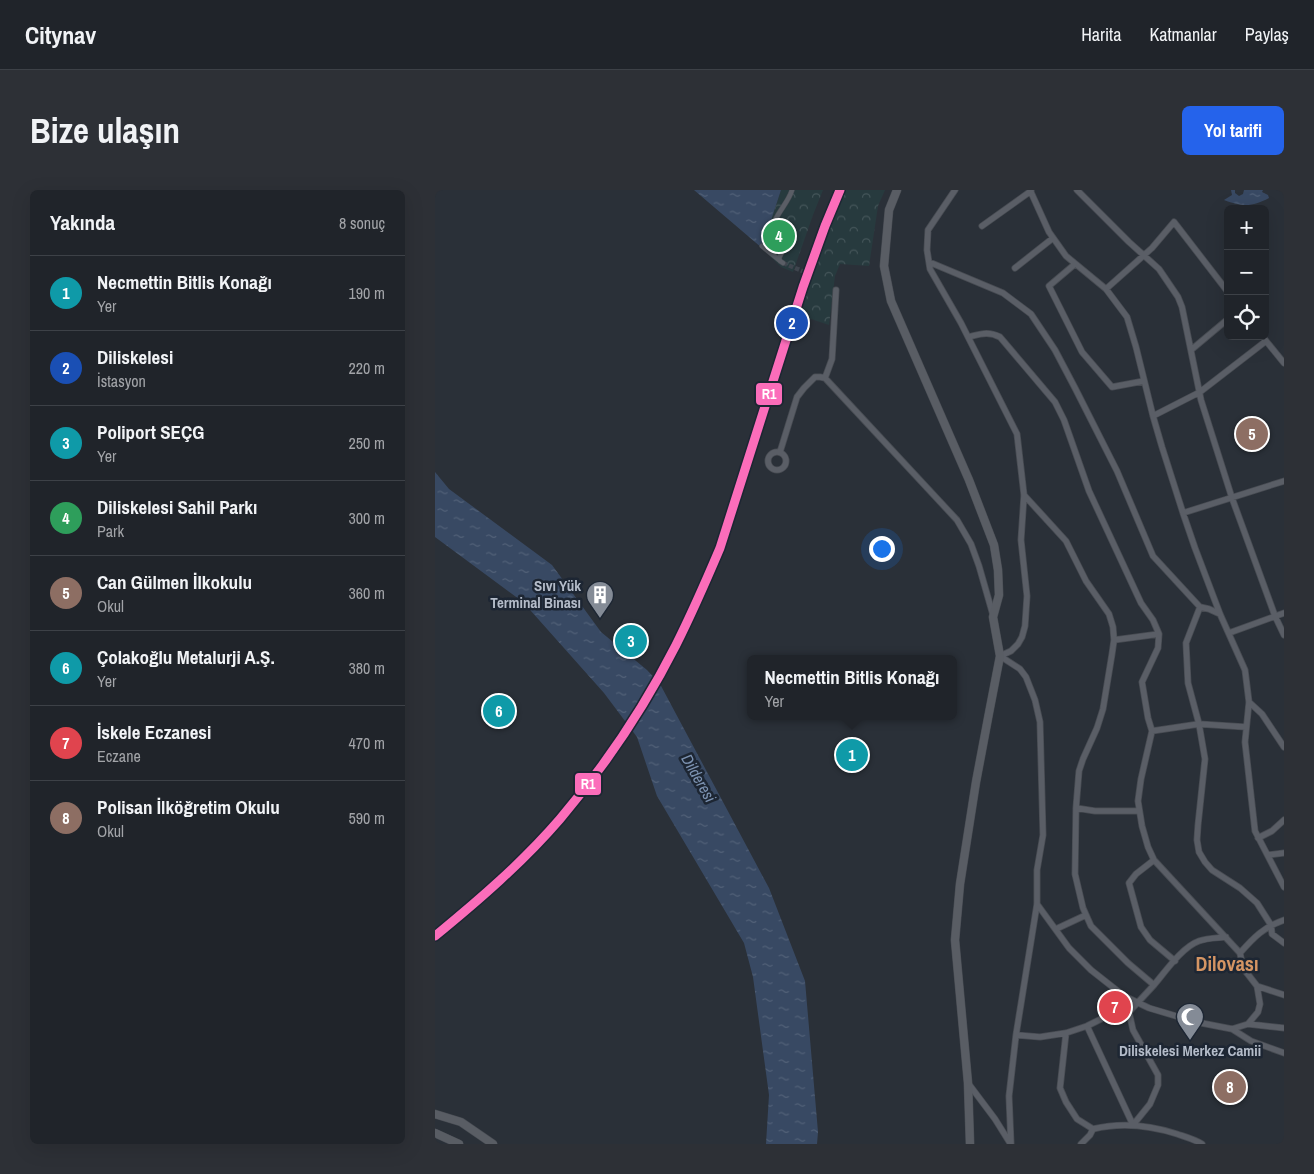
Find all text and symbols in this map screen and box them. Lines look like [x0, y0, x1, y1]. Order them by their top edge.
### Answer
text: Citynav [25, 19, 96, 51]
text: Harita [1081, 22, 1121, 47]
text: Katmanlar [1149, 22, 1217, 47]
text: Paylaş [1245, 22, 1289, 47]
button: Yol tarifi [1182, 106, 1284, 155]
text: Bize ulaşın [30, 107, 180, 154]
map controls [1224, 205, 1269, 340]
button: + [1224, 205, 1269, 250]
text: Yakında [50, 208, 115, 237]
text: 8 sonuç [339, 212, 385, 234]
pin: 4 [763, 217, 795, 255]
button: − [1224, 250, 1269, 295]
text: Necmettin Bitlis Konağı [97, 269, 272, 295]
text: 1 [62, 282, 70, 304]
text: 190 m [349, 282, 385, 304]
text: Yer [97, 295, 116, 317]
button: locate [1224, 295, 1269, 340]
pin: 2 [776, 304, 808, 342]
text: Diliskelesi [97, 344, 173, 370]
text: 2 [62, 357, 70, 379]
text: 220 m [349, 357, 385, 379]
text: İstasyon [97, 370, 146, 392]
line badge: R1 [755, 382, 783, 406]
text: R1 [762, 385, 777, 403]
pin: 5 [1236, 415, 1268, 453]
text: Poliport SEÇG [97, 419, 204, 445]
text: 3 [62, 432, 70, 454]
text: 250 m [349, 432, 385, 454]
text: Yer [97, 445, 116, 467]
text: Diliskelesi Sahil Parkı [97, 494, 257, 520]
text: 4 [62, 507, 70, 529]
text: 300 m [349, 507, 385, 529]
text: Park [97, 520, 124, 542]
your location [869, 536, 895, 562]
text: Can Gülmen İlkokulu [97, 569, 252, 595]
place label: Sıvı Yük Terminal Binası [490, 575, 581, 613]
building icon: Sıvı Yük Terminal Binası [585, 580, 615, 619]
text: 5 [62, 582, 70, 604]
text: 360 m [349, 582, 385, 604]
text: Okul [97, 595, 124, 617]
pin: 3 [615, 622, 647, 660]
text: Çolakoğlu Metalurji A.Ş. [97, 644, 275, 670]
popup [747, 655, 957, 720]
text: 6 [62, 657, 70, 679]
text: 380 m [349, 657, 385, 679]
text: Necmettin Bitlis Konağı [765, 664, 939, 690]
text: Yer [97, 670, 116, 692]
text: Yer [765, 690, 784, 712]
pin: 6 [483, 692, 515, 730]
text: İskele Eczanesi [97, 719, 211, 745]
text: 7 [62, 732, 70, 754]
text: 470 m [349, 732, 385, 754]
pin: 1 [836, 736, 868, 774]
text: Eczane [97, 745, 141, 767]
water label: Dilderesi [676, 750, 722, 807]
line badge: R1 [574, 772, 602, 796]
text: R1 [581, 775, 596, 793]
text: Polisan İlköğretim Okulu [97, 794, 280, 820]
text: 8 [62, 807, 70, 829]
text: 590 m [349, 807, 385, 829]
text: Okul [97, 820, 124, 842]
district label: Dilovası [1196, 950, 1258, 977]
pin: 7 [1099, 988, 1131, 1026]
mosque icon: Diliskelesi Merkez Camii [1175, 1002, 1205, 1041]
place label: Diliskelesi Merkez Camii [1119, 1040, 1261, 1061]
pin: 8 [1214, 1068, 1246, 1106]

